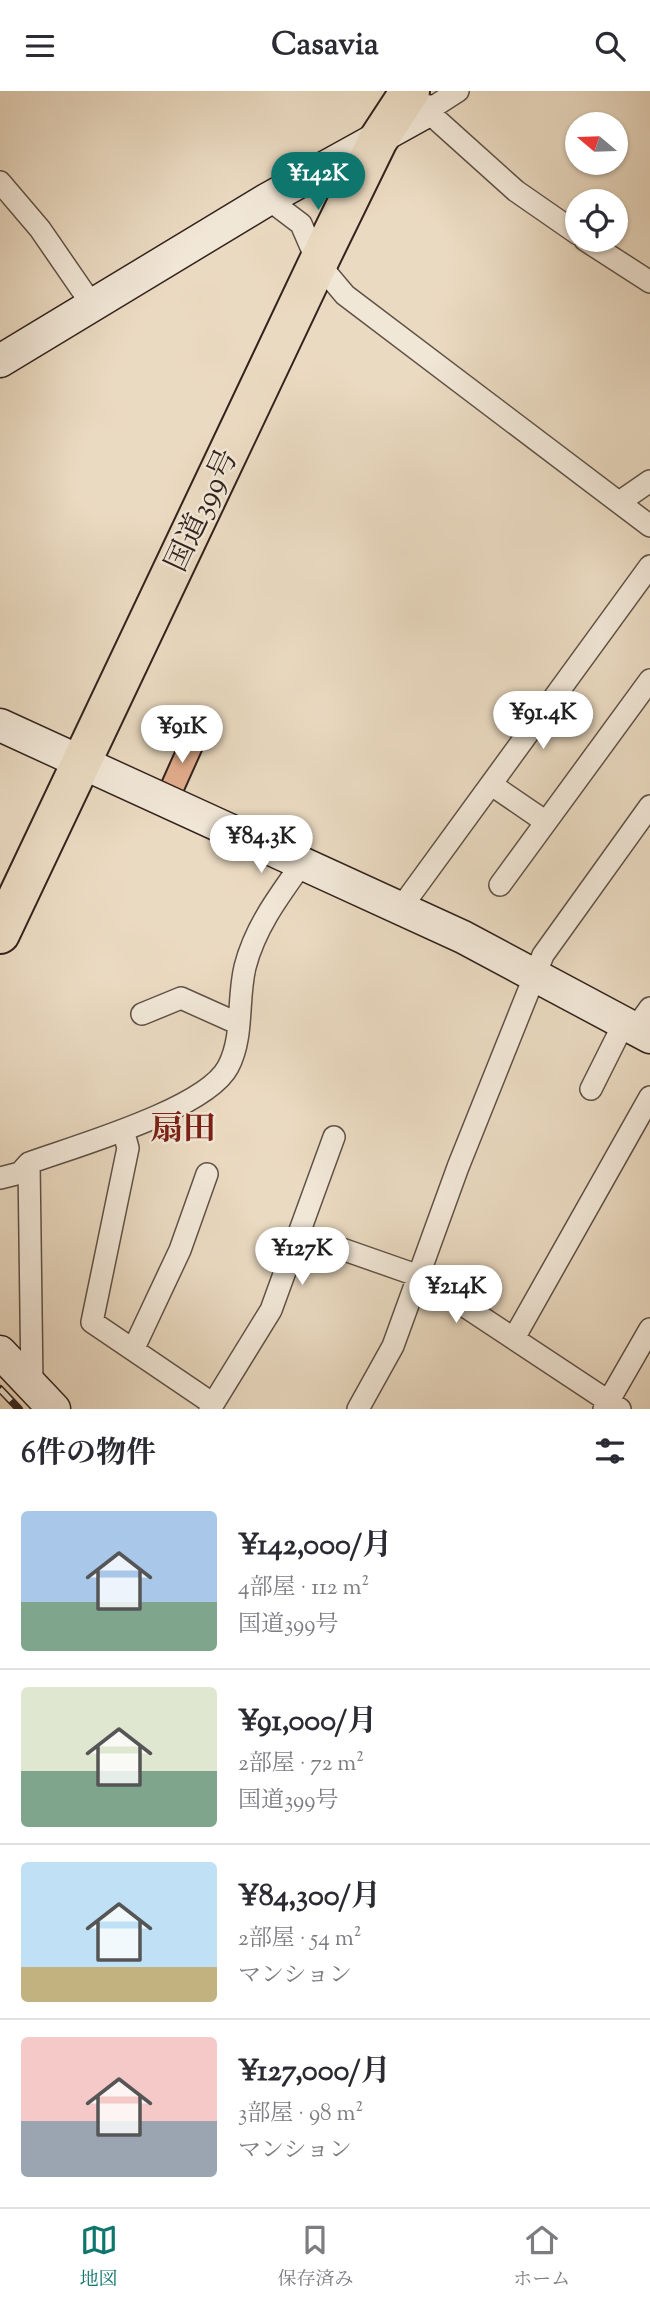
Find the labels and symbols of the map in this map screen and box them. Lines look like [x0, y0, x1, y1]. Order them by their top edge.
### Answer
north arrow [565, 112, 628, 175]
pin: ¥142K [269, 152, 367, 212]
street label: 国道399号 [156, 443, 250, 580]
pin: ¥91.4K [486, 691, 600, 751]
pin: ¥91K [141, 705, 223, 765]
pin: ¥84.3K [204, 815, 318, 875]
district label: 扇田 [150, 1107, 216, 1155]
pin: ¥127K [253, 1227, 351, 1287]
pin: ¥214K [407, 1265, 505, 1325]

